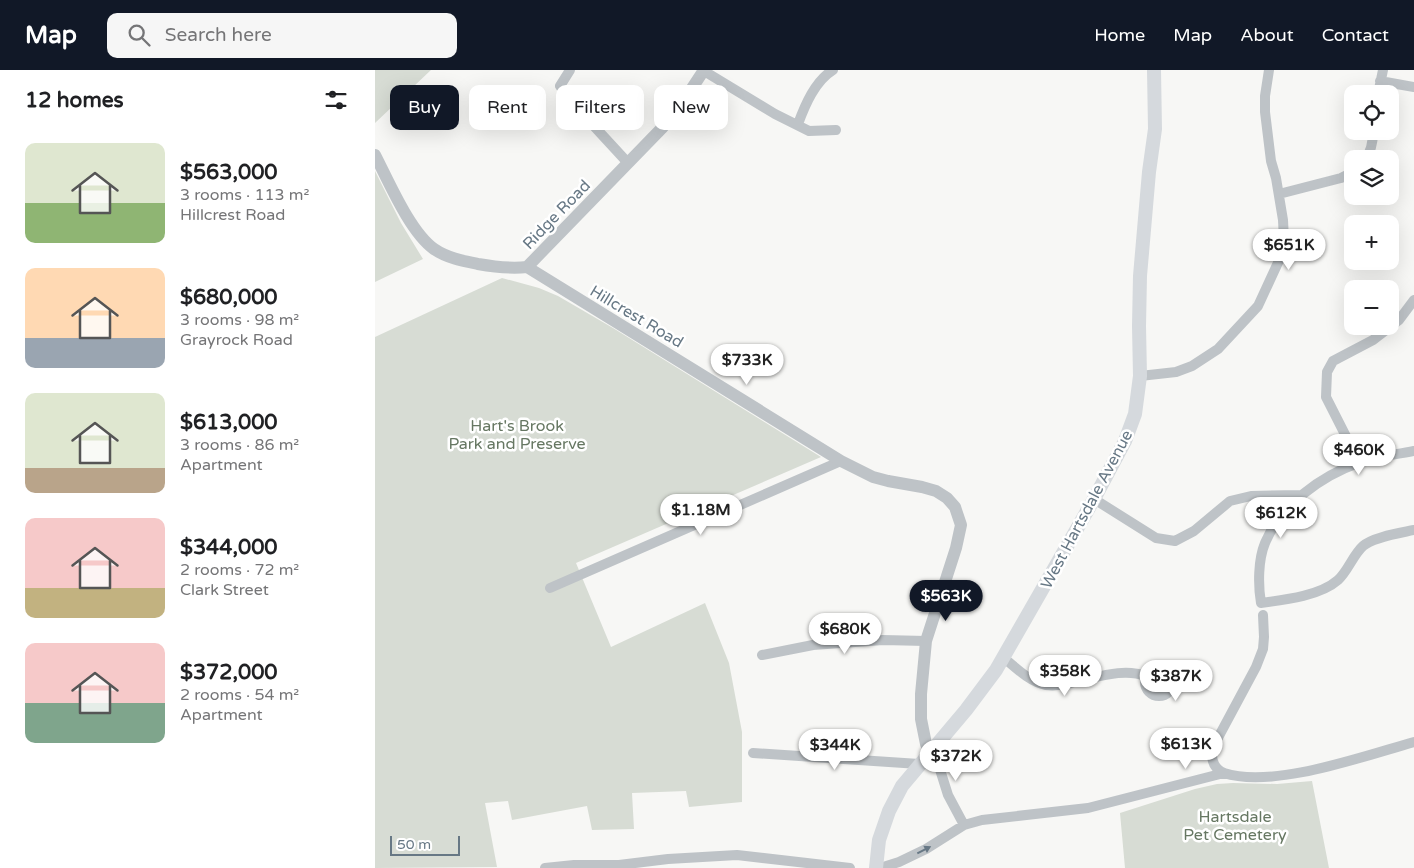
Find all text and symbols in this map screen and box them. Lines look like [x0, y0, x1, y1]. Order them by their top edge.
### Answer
search box [107, 13, 457, 58]
text: Map [25, 21, 77, 50]
icon: search [125, 21, 153, 49]
text: Search here [165, 24, 272, 46]
text: Home [1094, 24, 1145, 46]
text: Map [1173, 24, 1212, 46]
text: About [1240, 24, 1294, 46]
text: Contact [1322, 24, 1389, 46]
chip: Buy [390, 85, 459, 130]
chip: Rent [469, 85, 546, 130]
chip: Filters [556, 85, 644, 130]
chip: New [654, 85, 728, 130]
map controls [1344, 85, 1399, 335]
button: locate [1344, 85, 1399, 140]
icon: filters [322, 86, 350, 114]
text: 12 homes [25, 88, 124, 113]
button: layers [1344, 150, 1399, 205]
text: $563,000 [180, 160, 278, 185]
icon: home [65, 163, 125, 223]
street label: Ridge Road [519, 176, 595, 254]
text: 3 rooms · 113 m² [180, 185, 309, 205]
text: Hillcrest Road [180, 205, 285, 225]
button: + [1344, 215, 1399, 270]
pin: $651K [1254, 228, 1324, 271]
text: $651K [1264, 235, 1314, 255]
button: − [1344, 280, 1399, 335]
street label: Hillcrest Road [586, 281, 687, 353]
text: $680,000 [180, 285, 278, 310]
icon: home [65, 288, 125, 348]
text: 3 rooms · 98 m² [180, 310, 299, 330]
text: Grayrock Road [180, 330, 293, 350]
pin: $733K [712, 344, 782, 386]
text: $733K [722, 350, 772, 370]
text: $613,000 [180, 410, 278, 435]
icon: home [65, 413, 125, 473]
park label: Hart's Brook Park and Preserve [448, 416, 586, 454]
street label: West Hartsdale Avenue [1037, 427, 1137, 592]
pin: $460K [1324, 434, 1394, 476]
text: 3 rooms · 86 m² [180, 435, 299, 455]
text: $460K [1334, 440, 1384, 460]
text: Apartment [180, 455, 263, 475]
pin: $1.18M [660, 494, 742, 536]
pin: $612K [1246, 496, 1316, 539]
text: $1.18M [671, 500, 731, 520]
text: $612K [1256, 503, 1306, 523]
text: $344,000 [180, 535, 278, 560]
icon: home [65, 538, 125, 598]
text: 2 rooms · 72 m² [180, 560, 299, 580]
text: Clark Street [180, 580, 269, 600]
pin: $563K [911, 580, 981, 622]
text: $563K [921, 586, 971, 606]
pin: $680K [810, 612, 880, 655]
text: $680K [820, 619, 870, 639]
pin: $358K [1030, 654, 1100, 697]
text: $372,000 [180, 660, 278, 685]
pin: $387K [1141, 660, 1211, 702]
text: $358K [1040, 661, 1090, 681]
icon: home [65, 663, 125, 723]
text: $387K [1151, 666, 1201, 686]
text: 2 rooms · 54 m² [180, 685, 299, 705]
text: Apartment [180, 705, 263, 725]
pin: $344K [800, 728, 870, 771]
pin: $613K [1151, 728, 1221, 770]
text: $613K [1161, 734, 1211, 754]
text: $344K [810, 735, 860, 755]
pin: $372K [921, 740, 991, 782]
text: $372K [931, 746, 981, 766]
park label: Hartsdale Pet Cemetery [1183, 807, 1287, 845]
scale bar [390, 833, 460, 856]
text: 50 m [397, 836, 431, 853]
one-way arrow [917, 846, 931, 854]

